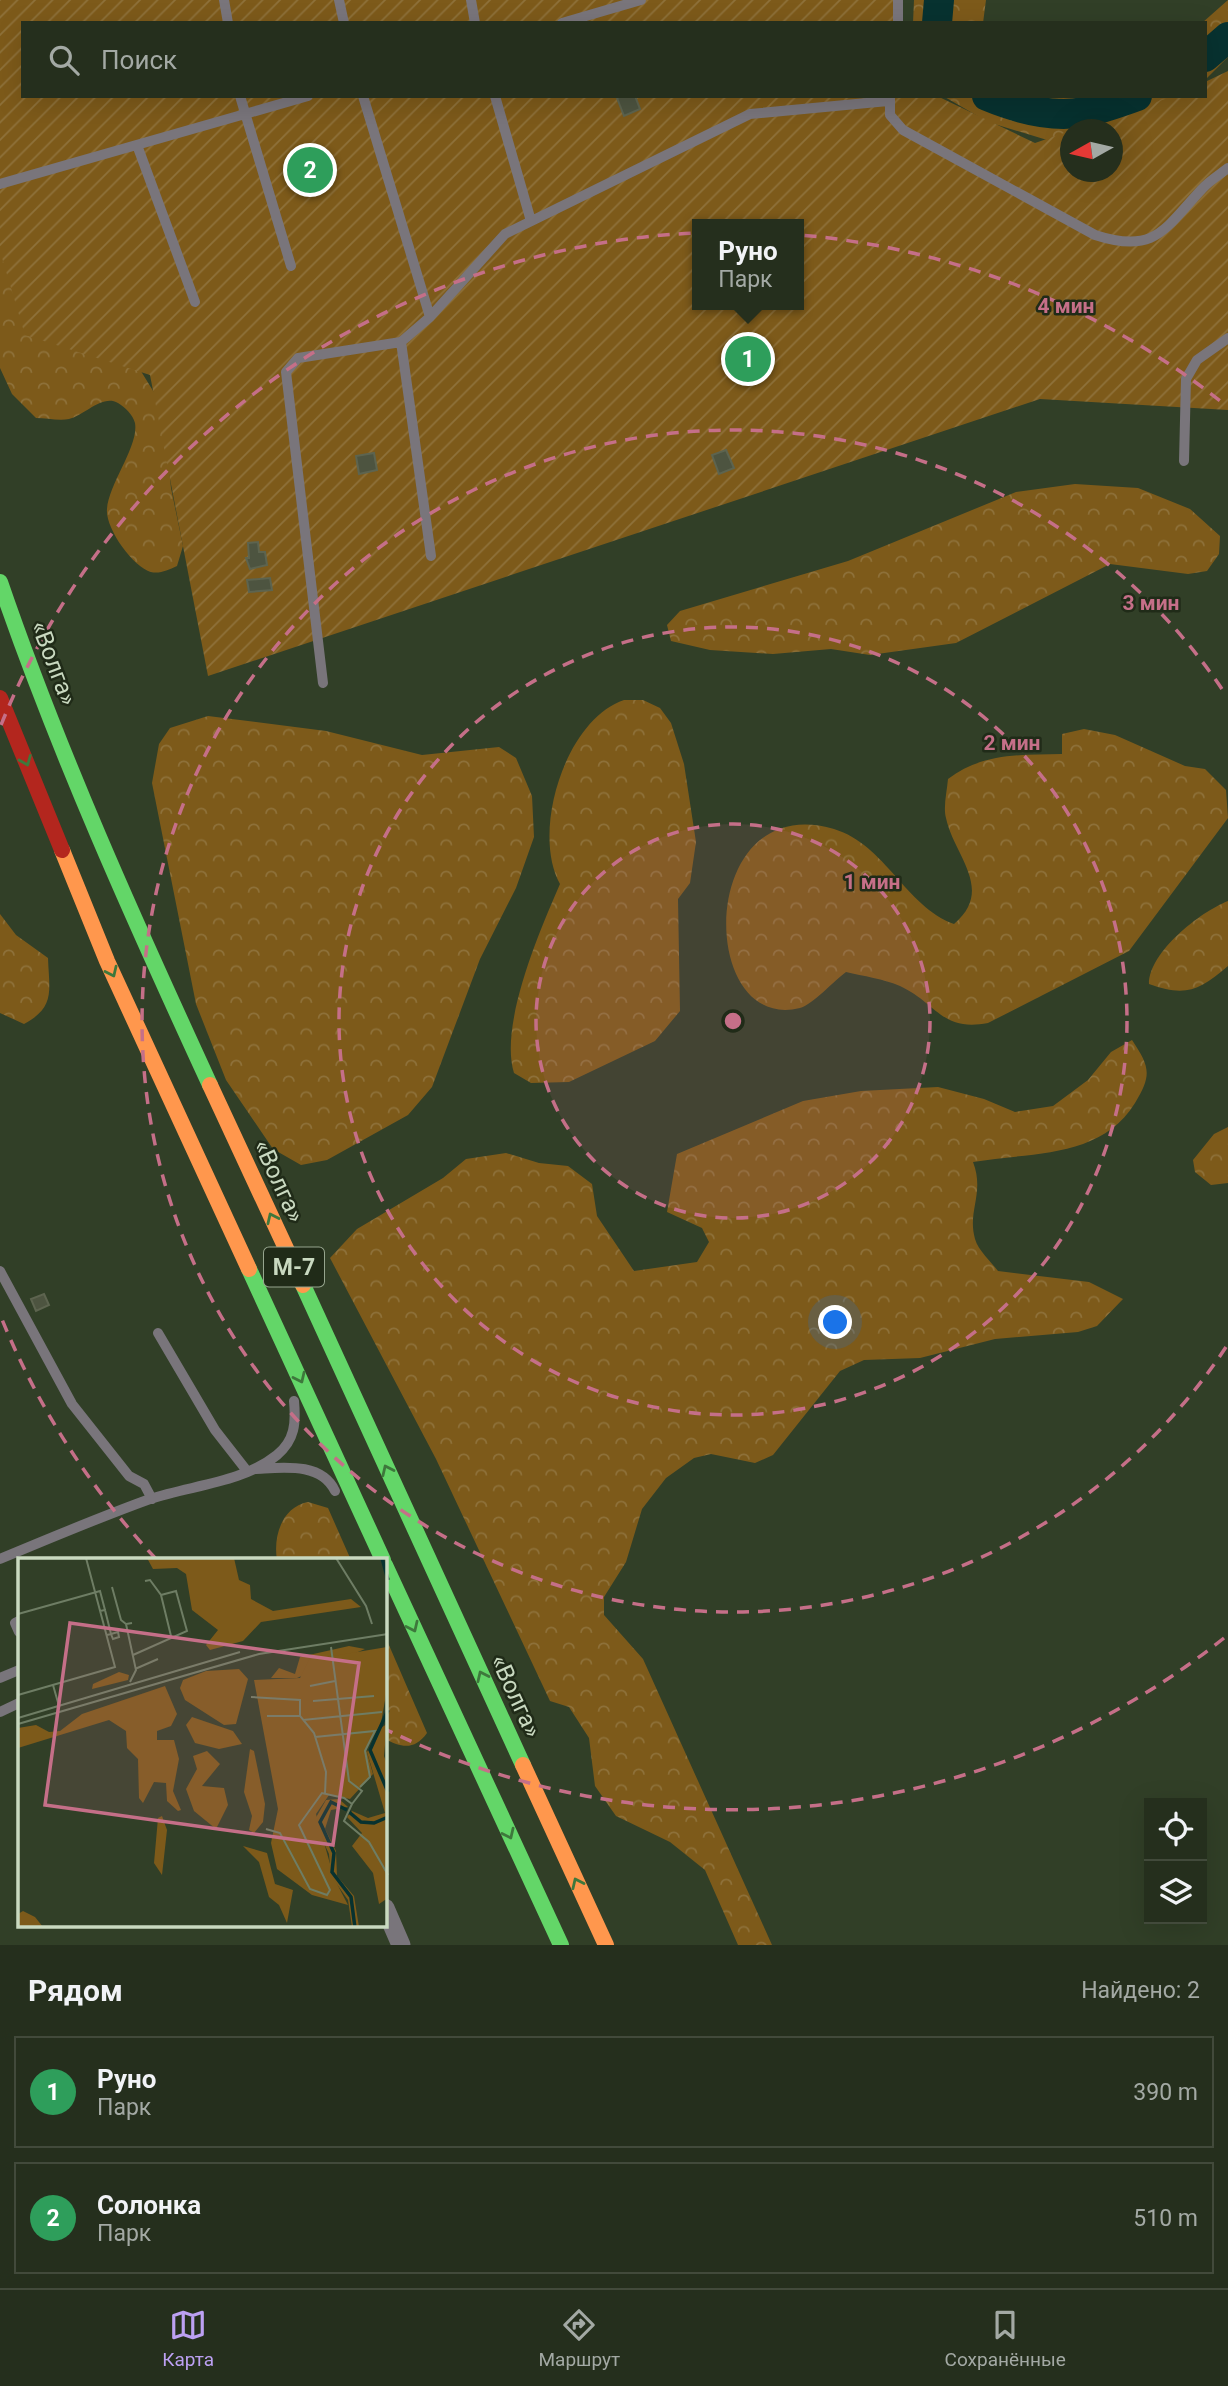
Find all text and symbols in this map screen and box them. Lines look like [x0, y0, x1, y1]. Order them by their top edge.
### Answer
search box [21, 21, 1207, 98]
icon: search [45, 41, 83, 79]
text: Поиск [101, 45, 177, 75]
north arrow [1060, 119, 1123, 182]
pin: 2 [287, 144, 333, 196]
popup [692, 219, 804, 310]
text: Руно [718, 236, 778, 266]
text: Парк [718, 266, 773, 293]
text: 4 мин [1038, 294, 1095, 318]
pin: 1 [725, 333, 771, 385]
text: 3 мин [1123, 591, 1180, 615]
street label: «Волга» [25, 617, 83, 709]
text: 2 мин [984, 731, 1041, 755]
one-way arrow [17, 754, 31, 766]
text: 1 мин [844, 870, 901, 894]
one-way arrow [104, 964, 118, 977]
centre of rings [721, 1009, 745, 1033]
street label: «Волга» [248, 1135, 310, 1227]
one-way arrow [266, 1213, 280, 1226]
road number: М-7 [264, 1248, 324, 1286]
your location [818, 1305, 852, 1339]
one-way arrow [291, 1371, 305, 1383]
one-way arrow [381, 1465, 395, 1477]
inset map [18, 1558, 387, 1927]
one-way arrow [405, 1620, 419, 1632]
street label: «Волга» [485, 1650, 547, 1742]
one-way arrow [476, 1671, 490, 1683]
map controls [1144, 1798, 1207, 1924]
button: locate [1144, 1798, 1207, 1861]
one-way arrow [501, 1827, 515, 1839]
button: layers [1144, 1861, 1207, 1924]
one-way arrow [571, 1878, 585, 1890]
text: Рядом [28, 1973, 123, 2008]
text: Найдено: 2 [1081, 1977, 1200, 2004]
text: Руно [97, 2064, 156, 2094]
text: 1 [46, 2079, 60, 2106]
text: 390 m [1133, 2079, 1198, 2106]
text: Парк [97, 2094, 151, 2121]
text: Солонка [97, 2190, 201, 2220]
text: 2 [46, 2205, 60, 2232]
text: 510 m [1133, 2205, 1198, 2232]
text: Парк [97, 2220, 151, 2247]
tab: Карта [162, 2306, 214, 2371]
tab: Маршрут [538, 2306, 620, 2371]
tab: Сохранённые [945, 2306, 1066, 2371]

